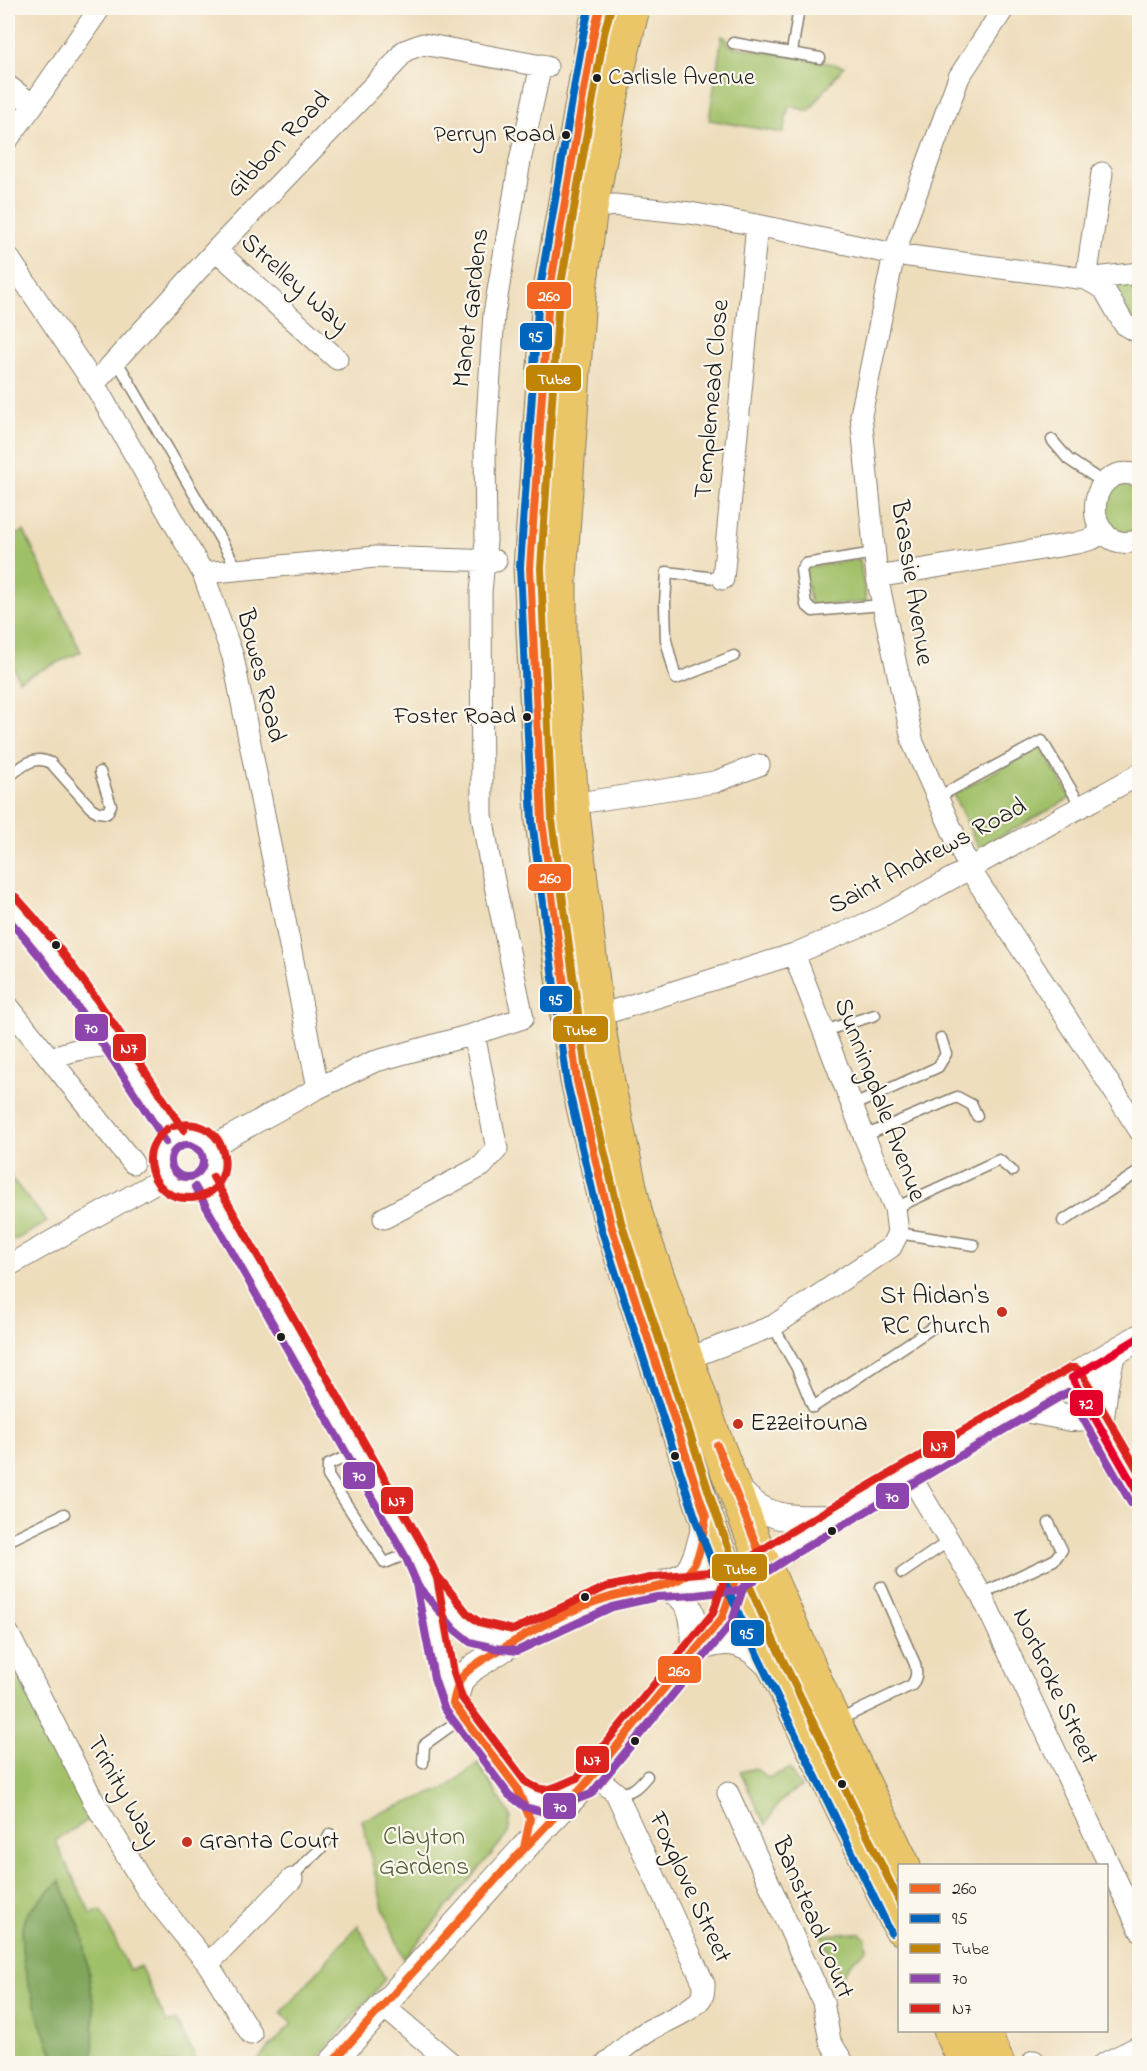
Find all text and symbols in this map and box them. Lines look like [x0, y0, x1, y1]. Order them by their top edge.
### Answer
place label: Carlisle Avenue [608, 61, 755, 96]
marker: Carlisle Avenue [591, 72, 603, 84]
street label: Gibbon Road [218, 82, 341, 207]
place label: Perryn Road [434, 118, 556, 154]
marker: Perryn Road [560, 129, 572, 141]
street label: Strelley Way [231, 225, 357, 343]
street label: Manet Gardens [443, 226, 501, 390]
line badge: 260 [526, 281, 572, 310]
text: 260 [537, 285, 560, 309]
street label: Templemead Close [685, 297, 741, 500]
line badge: 95 [519, 322, 553, 351]
text: 95 [528, 326, 544, 350]
line badge: Tube [525, 364, 582, 392]
text: Tube [538, 368, 571, 392]
street label: Brassie Avenue [879, 497, 943, 669]
street label: Bowes Road [225, 604, 295, 747]
place label: Foster Road [392, 700, 517, 735]
marker: Foster Road [521, 711, 533, 723]
street label: Saint Andrews Road [822, 788, 1034, 925]
line badge: 260 [527, 863, 572, 892]
text: 260 [538, 867, 561, 891]
unlabelled marker [50, 939, 62, 951]
line badge: 95 [539, 985, 573, 1013]
text: 95 [548, 989, 564, 1013]
street label: Sunningdale Avenue [823, 993, 935, 1208]
line badge: 70 [74, 1013, 109, 1042]
line badge: Tube [552, 1015, 609, 1043]
text: 70 [84, 1017, 98, 1041]
text: Tube [564, 1019, 597, 1043]
line badge: N7 [112, 1033, 147, 1062]
text: N7 [120, 1037, 138, 1061]
place label: St Aidan's RC Church [880, 1278, 990, 1346]
marker: St Aidan's RC Church [995, 1305, 1009, 1319]
unlabelled marker [275, 1331, 287, 1343]
line badge: 72 [1069, 1389, 1104, 1417]
text: 72 [1079, 1393, 1093, 1417]
place label: Ezzeitouna [750, 1405, 868, 1443]
marker: Ezzeitouna [731, 1417, 745, 1431]
line badge: N7 [922, 1430, 956, 1459]
text: N7 [930, 1435, 948, 1459]
unlabelled marker [669, 1450, 681, 1462]
line badge: 70 [342, 1461, 376, 1490]
text: 70 [352, 1465, 366, 1489]
line badge: 70 [875, 1482, 910, 1510]
line badge: N7 [380, 1486, 414, 1515]
text: 70 [885, 1486, 899, 1510]
text: N7 [388, 1490, 406, 1514]
unlabelled marker [826, 1525, 838, 1537]
line badge: Tube [711, 1553, 768, 1582]
text: Tube [724, 1558, 757, 1582]
unlabelled marker [579, 1591, 591, 1603]
street label: Norbroke Street [1001, 1603, 1107, 1772]
line badge: 95 [730, 1619, 765, 1647]
text: 95 [739, 1623, 755, 1647]
line badge: 260 [657, 1655, 702, 1684]
text: 260 [667, 1660, 690, 1684]
street label: Trinity Way [75, 1729, 169, 1855]
unlabelled marker [629, 1735, 641, 1747]
line badge: N7 [575, 1745, 610, 1774]
text: N7 [583, 1749, 601, 1773]
unlabelled marker [836, 1778, 848, 1790]
line badge: 70 [542, 1792, 577, 1820]
text: 70 [553, 1796, 567, 1820]
street label: Foxglove Street [637, 1805, 741, 1970]
park label: Clayton Gardens [379, 1819, 469, 1887]
place label: Granta Court [199, 1823, 339, 1861]
street label: Banstead Court [760, 1830, 863, 2005]
marker: Granta Court [180, 1835, 194, 1849]
legend [898, 1864, 1108, 2032]
text: 260 [952, 1877, 977, 1903]
text: 95 [952, 1907, 968, 1933]
text: Tube [952, 1937, 990, 1963]
text: 70 [952, 1967, 967, 1993]
text: N7 [952, 1997, 972, 2023]

